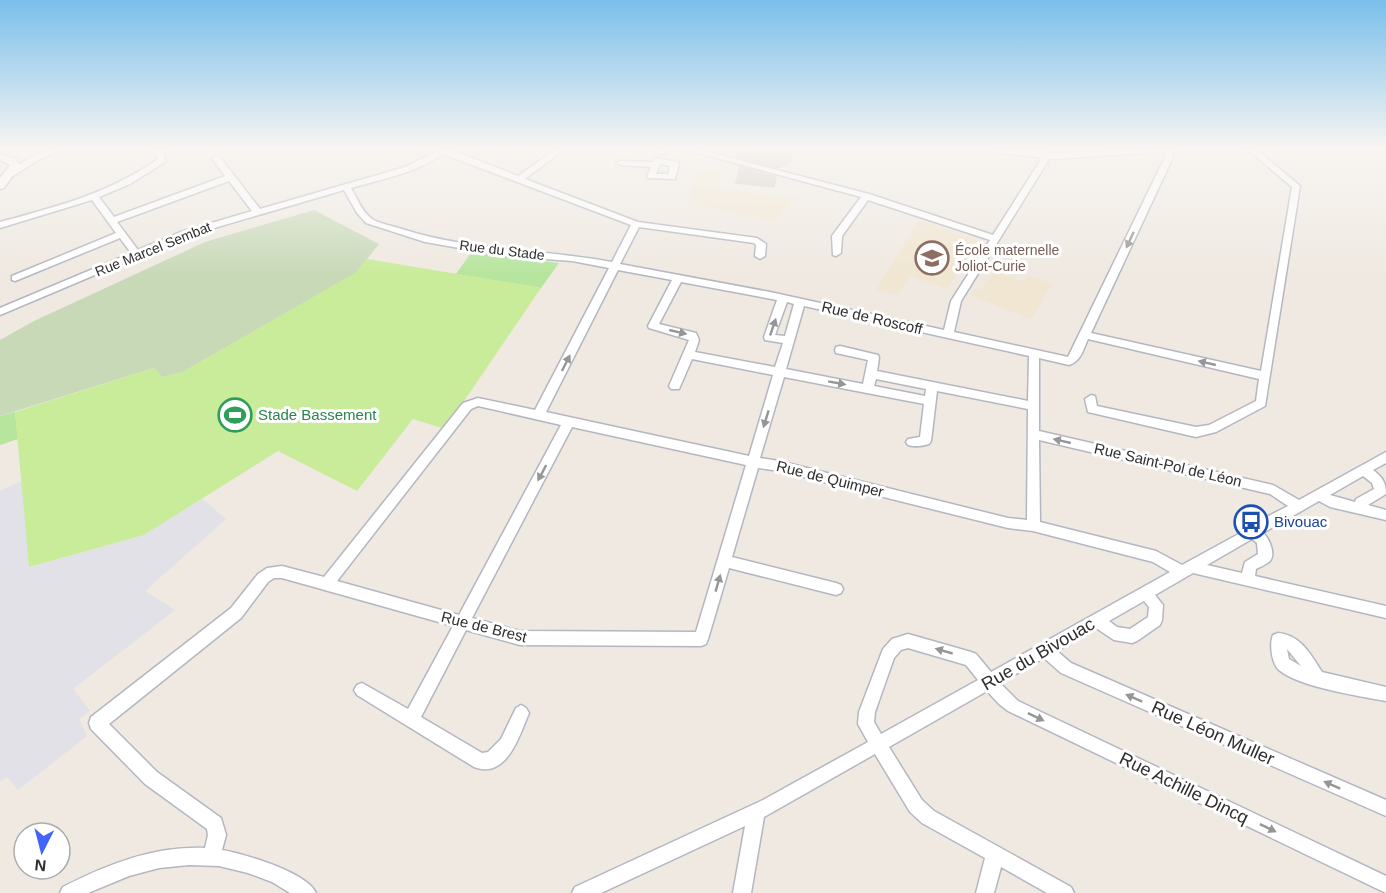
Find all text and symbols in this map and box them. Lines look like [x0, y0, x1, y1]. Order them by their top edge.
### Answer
street label: Rue Marcel Sembat [93, 218, 213, 280]
one-way arrow [1125, 232, 1134, 249]
street label: Rue du Stade [459, 237, 546, 263]
school or university icon: École maternelle Joliot-Curie [914, 240, 950, 276]
place label: École maternelle Joliot-Curie [955, 242, 1059, 274]
street label: Rue de Roscoff [820, 298, 925, 338]
one-way arrow [768, 318, 778, 336]
one-way arrow [669, 328, 688, 337]
one-way arrow [561, 354, 571, 371]
one-way arrow [1198, 358, 1217, 368]
one-way arrow [828, 379, 847, 388]
sports icon: Stade Bassement [217, 397, 253, 433]
place label: Stade Bassement [258, 406, 377, 423]
one-way arrow [761, 410, 770, 428]
one-way arrow [1053, 435, 1071, 445]
street label: Rue Saint-Pol de Léon [1093, 439, 1244, 490]
street label: Rue de Quimper [775, 457, 886, 500]
one-way arrow [537, 464, 547, 481]
bus stop icon: Bivouac [1233, 504, 1269, 540]
place label: Bivouac [1274, 513, 1328, 530]
one-way arrow [714, 574, 723, 592]
street label: Rue de Brest [440, 608, 529, 646]
street label: Rue du Bivouac [978, 614, 1098, 694]
one-way arrow [935, 646, 953, 655]
one-way arrow [1126, 694, 1143, 703]
street label: Rue Léon Muller [1149, 697, 1277, 769]
one-way arrow [1027, 712, 1044, 722]
street label: Rue Achille Dincq [1116, 748, 1252, 828]
one-way arrow [1323, 780, 1341, 790]
north arrow [12, 821, 72, 881]
one-way arrow [1260, 824, 1277, 833]
text: N [34, 856, 47, 874]

